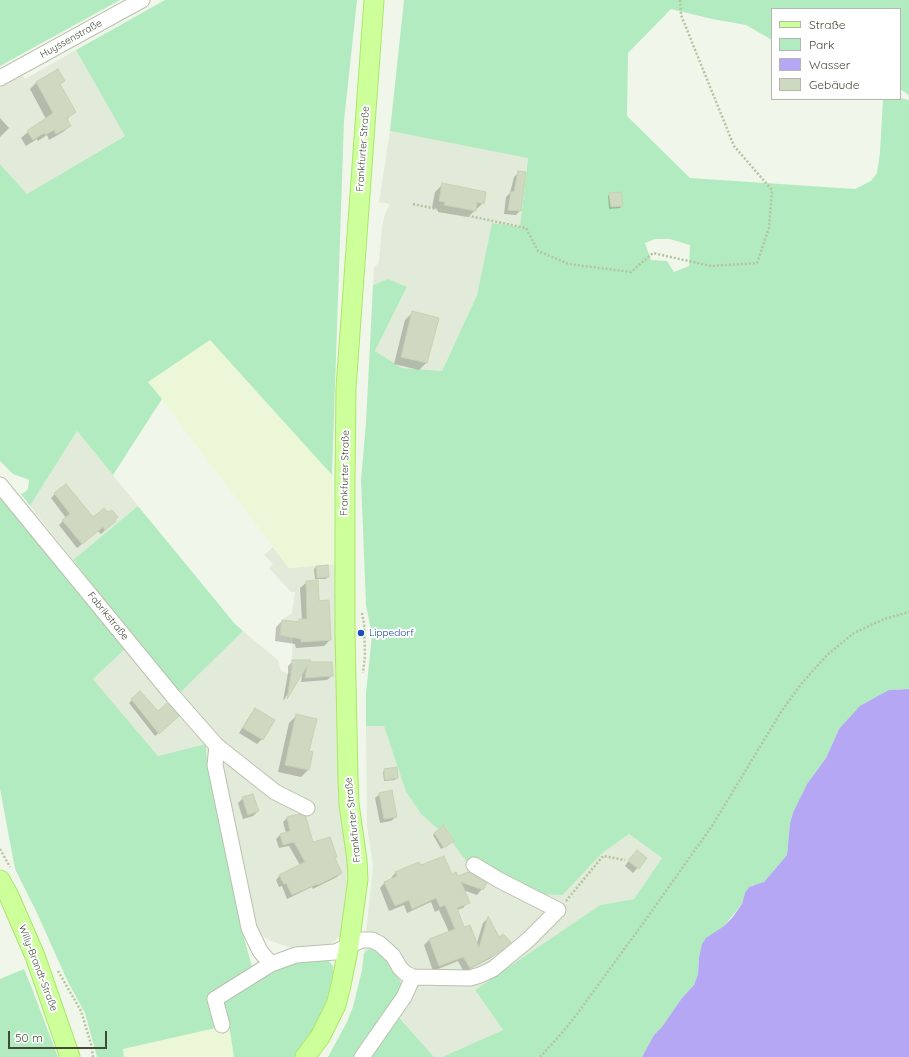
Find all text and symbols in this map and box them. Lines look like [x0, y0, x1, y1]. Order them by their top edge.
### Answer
legend [771, 8, 901, 100]
street label: Huyssenstraße [38, 17, 104, 61]
text: Straße [809, 17, 846, 32]
text: Park [809, 37, 834, 52]
text: Wasser [809, 57, 850, 72]
text: Gebäude [809, 77, 859, 92]
street label: Frankfurter Straße [354, 106, 372, 192]
street label: Frankfurter Straße [338, 430, 352, 516]
street label: Fabrikstraße [85, 590, 131, 642]
place label: Lippedorf [369, 627, 414, 639]
marker: Lippedorf [356, 628, 366, 638]
street label: Frankfurter Straße [343, 777, 363, 863]
street label: Willy-Brandt-Straße [16, 923, 60, 1013]
scale bar [10, 1023, 109, 1049]
text: 50 m [15, 1030, 43, 1045]

